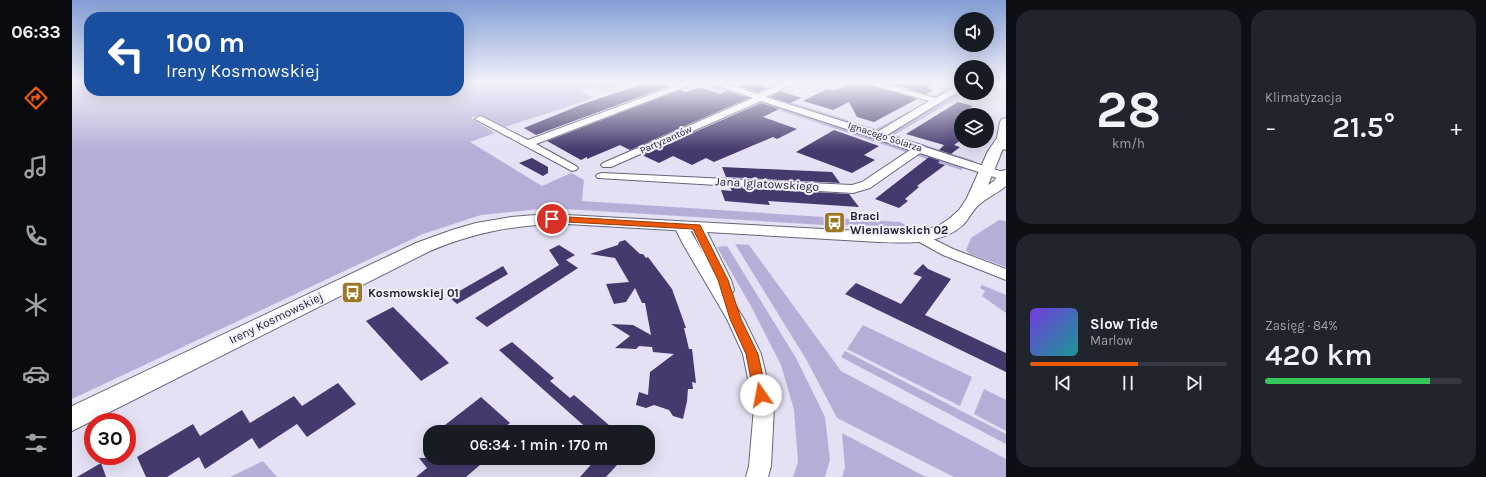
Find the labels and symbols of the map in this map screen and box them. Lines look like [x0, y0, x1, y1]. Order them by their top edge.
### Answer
street label: Ignacego Solarza [846, 119, 924, 155]
street label: Partyzantów [638, 123, 695, 157]
street label: Jana Iglatowskiego [715, 174, 819, 194]
pin [535, 202, 569, 236]
place label: Braci Wieniawskich 02 [850, 209, 948, 237]
bus stop icon: Braci Wieniawskich 02 [822, 210, 848, 236]
bus stop icon: Kosmowskiej 01 [340, 280, 366, 306]
place label: Kosmowskiej 01 [368, 286, 459, 300]
street label: Ireny Kosmowskiej [227, 289, 325, 347]
position arrow [740, 374, 782, 416]
speed limit sign: 30 [84, 413, 136, 465]

